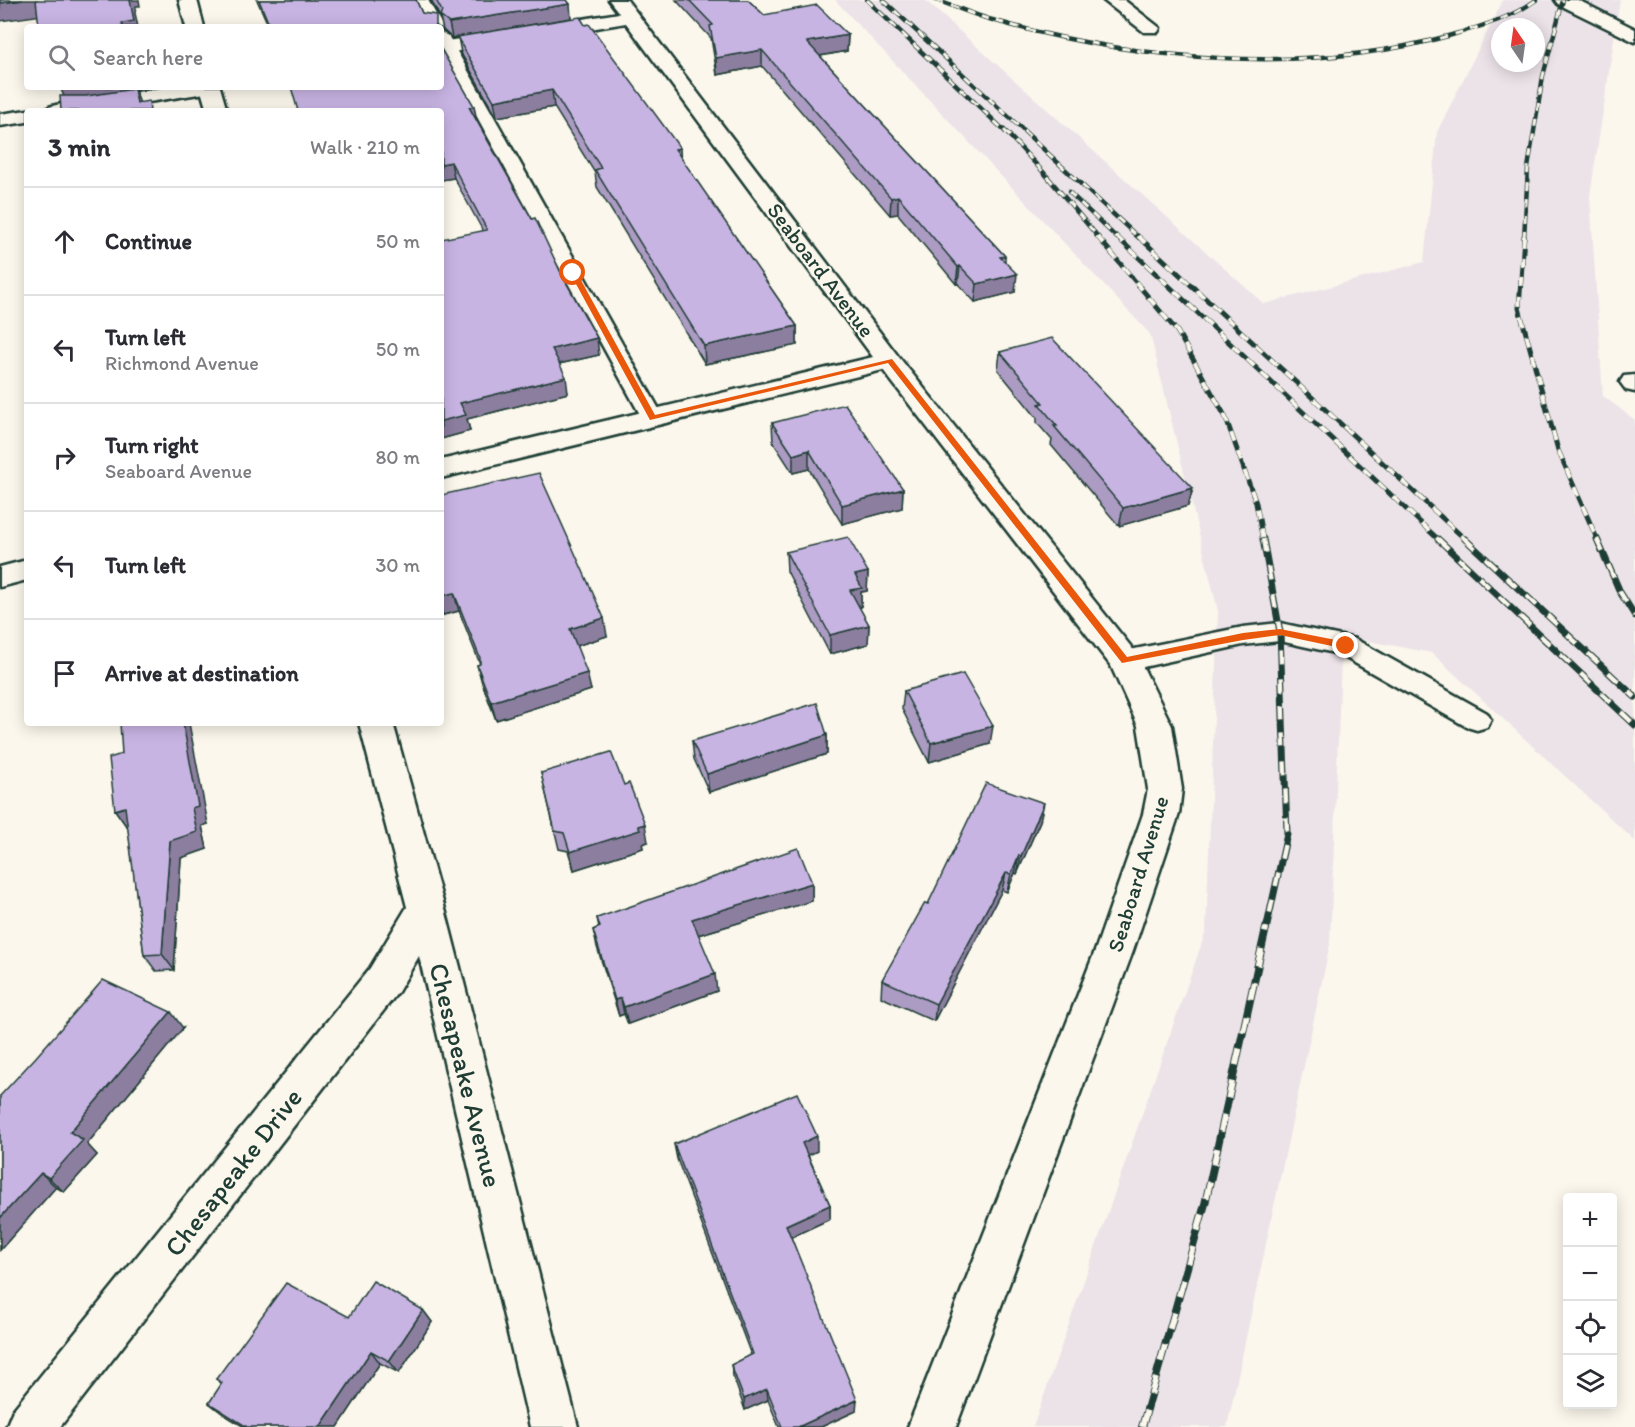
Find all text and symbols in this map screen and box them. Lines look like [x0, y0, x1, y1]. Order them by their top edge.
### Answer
north arrow [1491, 18, 1545, 72]
search box [24, 24, 444, 90]
icon: search [45, 41, 78, 74]
text: Search here [93, 44, 203, 71]
text: 3 min [48, 131, 110, 163]
text: Walk · 210 m [310, 135, 420, 159]
street label: Seaboard Avenue [762, 197, 880, 343]
icon: ahead [48, 225, 81, 258]
text: Continue [105, 228, 192, 255]
text: 50 m [376, 229, 420, 253]
route start [559, 259, 585, 285]
text: Turn left [105, 324, 186, 351]
icon: left [48, 333, 81, 366]
text: 50 m [376, 337, 420, 361]
text: Richmond Avenue [105, 351, 259, 375]
text: Turn right [105, 432, 199, 459]
icon: right [48, 441, 81, 474]
text: 80 m [375, 445, 420, 469]
text: Seaboard Avenue [105, 459, 252, 483]
icon: left [48, 549, 81, 582]
text: Turn left [105, 552, 186, 579]
text: 30 m [375, 553, 420, 577]
route end [1332, 632, 1358, 658]
icon: arrive [48, 657, 81, 690]
text: Arrive at destination [105, 660, 299, 687]
street label: Seaboard Avenue [1101, 793, 1175, 955]
street label: Chesapeake Avenue [422, 959, 510, 1191]
street label: Chesapeake Drive [157, 1081, 309, 1263]
map controls [1563, 1193, 1617, 1409]
button: + [1563, 1193, 1617, 1247]
button: − [1563, 1247, 1617, 1301]
button: locate [1563, 1301, 1617, 1355]
button: layers [1563, 1355, 1617, 1409]

